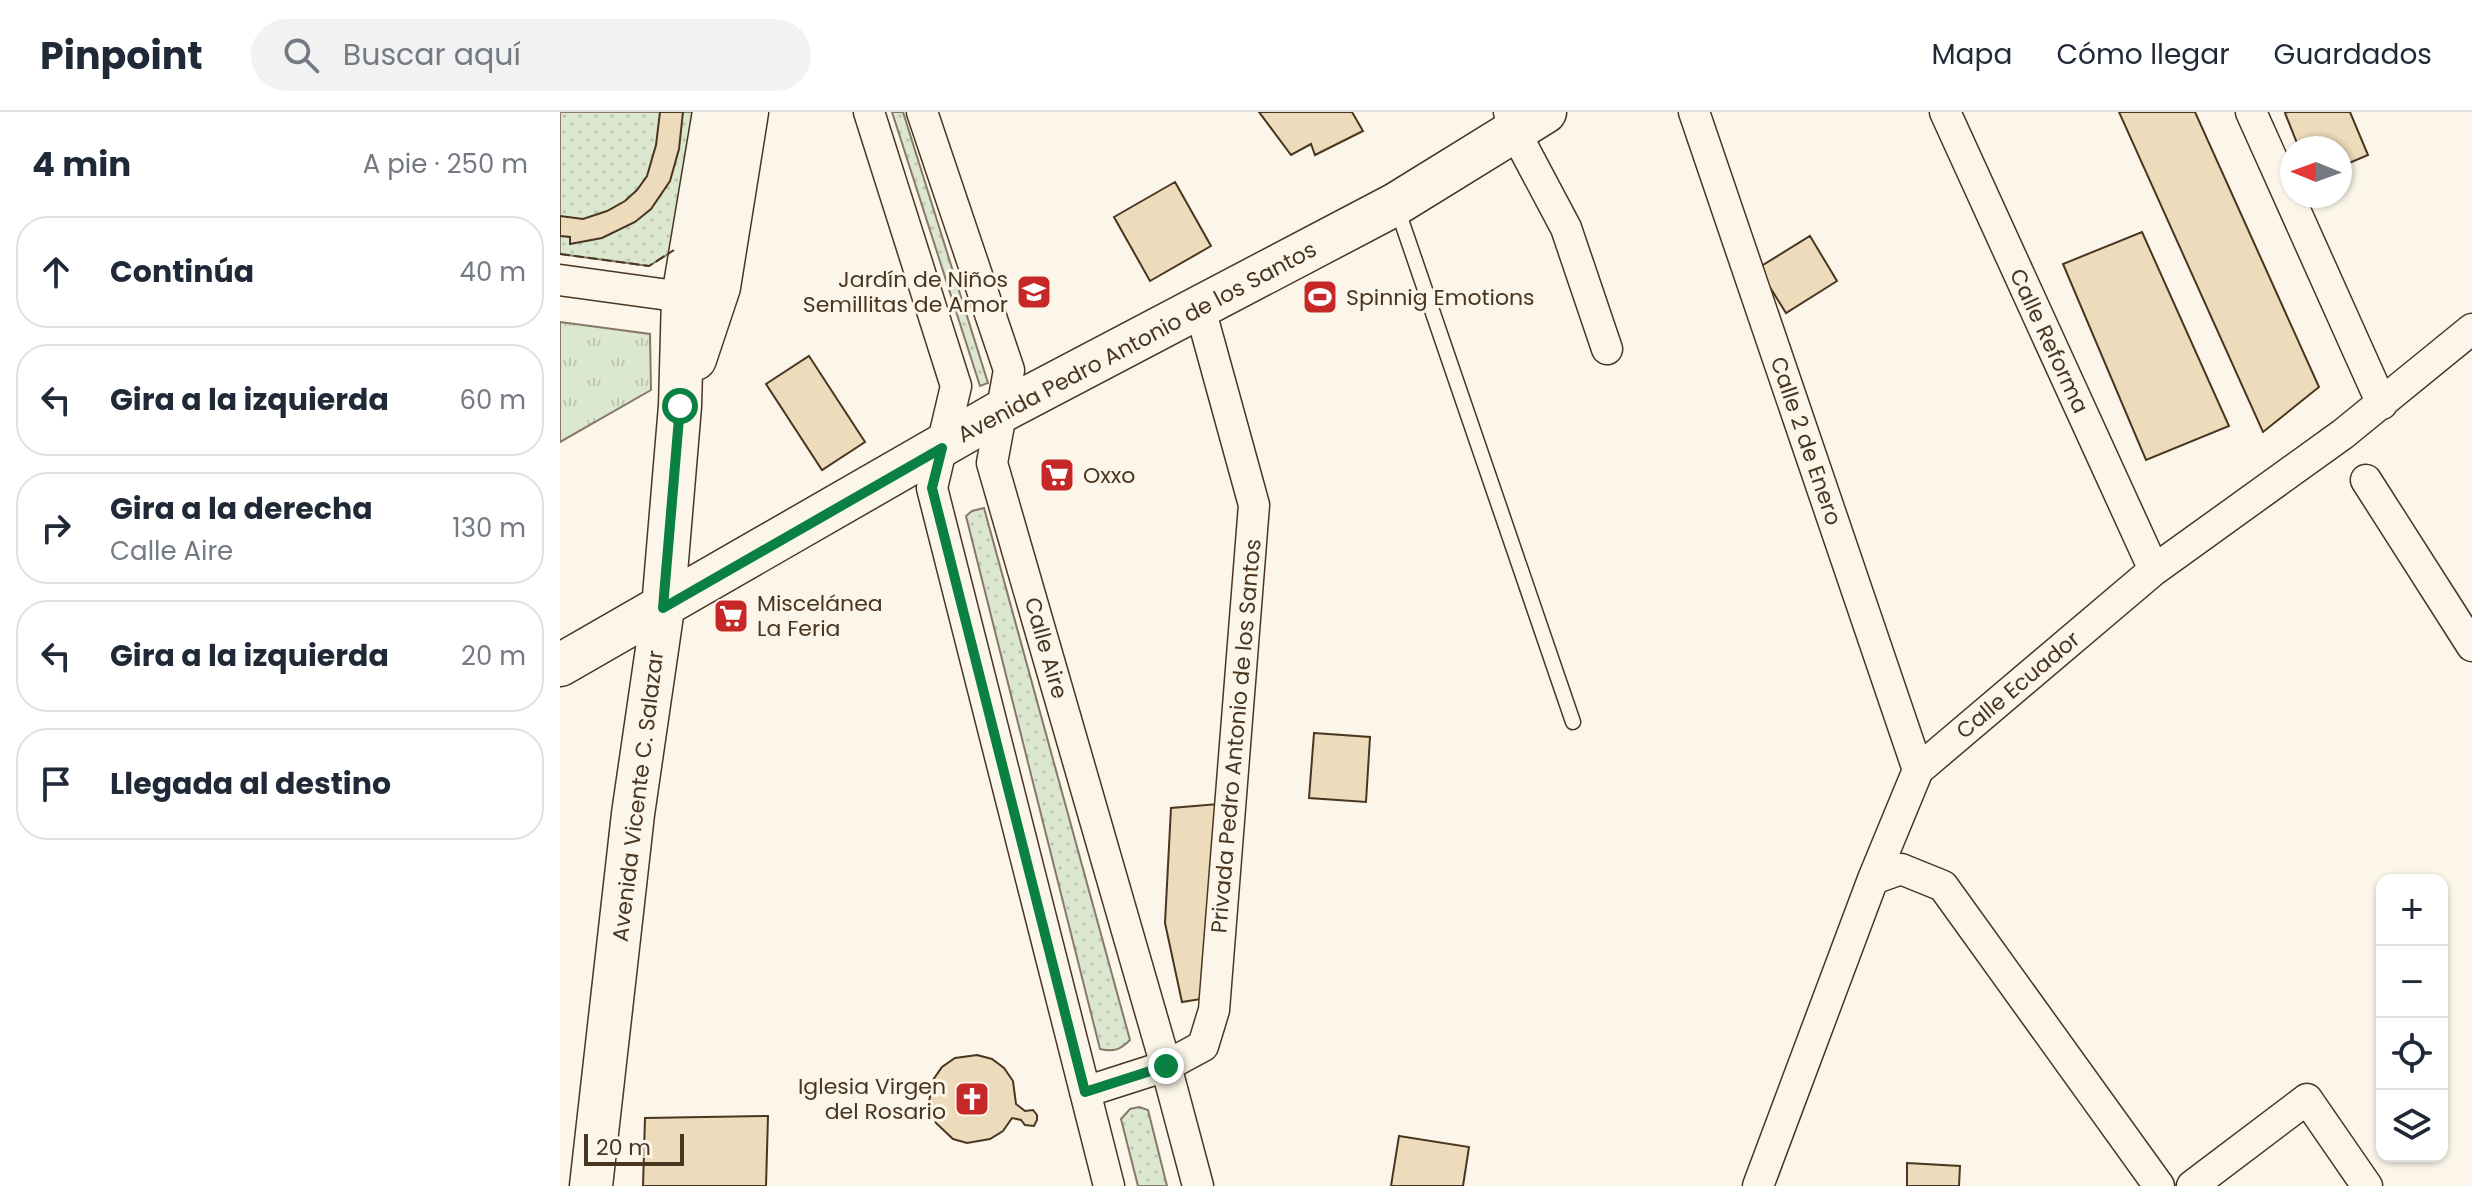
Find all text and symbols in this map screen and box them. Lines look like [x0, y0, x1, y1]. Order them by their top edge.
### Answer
search box [251, 19, 811, 91]
text: Pinpoint [40, 29, 203, 82]
icon: search [279, 33, 323, 77]
text: Buscar aquí [343, 33, 521, 76]
text: Mapa [1931, 35, 2012, 74]
text: Cómo llegar [2056, 35, 2230, 74]
text: Guardados [2274, 35, 2432, 74]
north arrow [2280, 136, 2352, 208]
text: 4 min [32, 140, 131, 188]
text: A pie · 250 m [363, 146, 528, 182]
street label: Avenida Pedro Antonio de los Santos [952, 234, 1322, 450]
icon: ahead [34, 250, 78, 294]
text: Continúa [110, 250, 254, 293]
text: 40 m [460, 254, 526, 290]
place label: Jardín de Niños Semillitas de Amor [803, 264, 1008, 320]
street label: Calle Reforma [2002, 264, 2096, 418]
school or university icon: Jardín de Niños Semillitas de Amor [1015, 273, 1053, 311]
sports icon: Spinnig Emotions [1301, 278, 1339, 316]
place label: Spinnig Emotions [1346, 282, 1535, 313]
street label: Calle 2 de Enero [1763, 353, 1849, 529]
icon: left [34, 378, 78, 422]
text: Gira a la izquierda [110, 378, 389, 421]
text: 60 m [459, 382, 526, 418]
route start [662, 388, 698, 424]
supermarket icon: Oxxo [1038, 456, 1076, 494]
place label: Oxxo [1083, 460, 1135, 491]
text: Gira a la derecha [110, 487, 373, 530]
icon: right [34, 506, 78, 550]
text: 130 m [452, 510, 526, 546]
text: Calle Aire [110, 533, 233, 569]
street label: Privada Pedro Antonio de los Santos [1203, 538, 1269, 934]
place label: Miscelánea La Feria [757, 588, 883, 644]
street label: Calle Aire [1017, 594, 1075, 702]
supermarket icon: Miscelánea La Feria [712, 597, 750, 635]
street label: Calle Ecuador [1949, 624, 2087, 746]
icon: left [34, 634, 78, 678]
text: Gira a la izquierda [110, 634, 389, 677]
text: 20 m [461, 638, 526, 674]
street label: Avenida Vicente C. Salazar [605, 648, 671, 944]
icon: arrive [34, 762, 78, 806]
text: Llegada al destino [110, 762, 391, 805]
map controls [2376, 874, 2448, 1162]
button: + [2376, 874, 2448, 946]
button: − [2376, 946, 2448, 1018]
button: locate [2376, 1018, 2448, 1090]
route end [1148, 1048, 1184, 1084]
place label: Iglesia Virgen del Rosario [798, 1071, 946, 1127]
church icon: Iglesia Virgen del Rosario [953, 1080, 991, 1118]
button: layers [2376, 1090, 2448, 1162]
scale bar [584, 1130, 684, 1166]
text: 20 m [596, 1132, 651, 1163]

